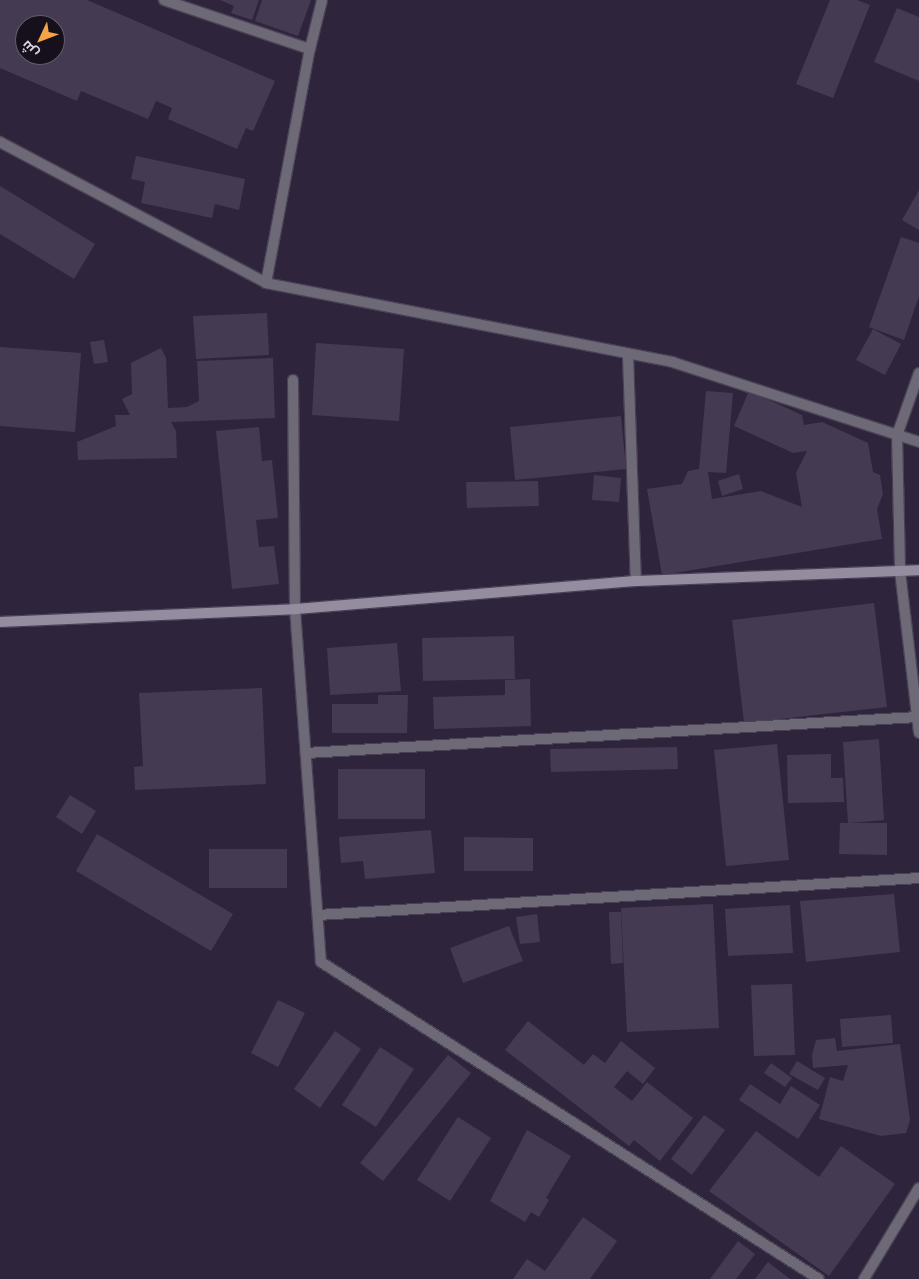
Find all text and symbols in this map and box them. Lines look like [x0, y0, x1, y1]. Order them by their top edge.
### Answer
north arrow [15, 15, 65, 65]
text: ش [16, 36, 43, 64]

